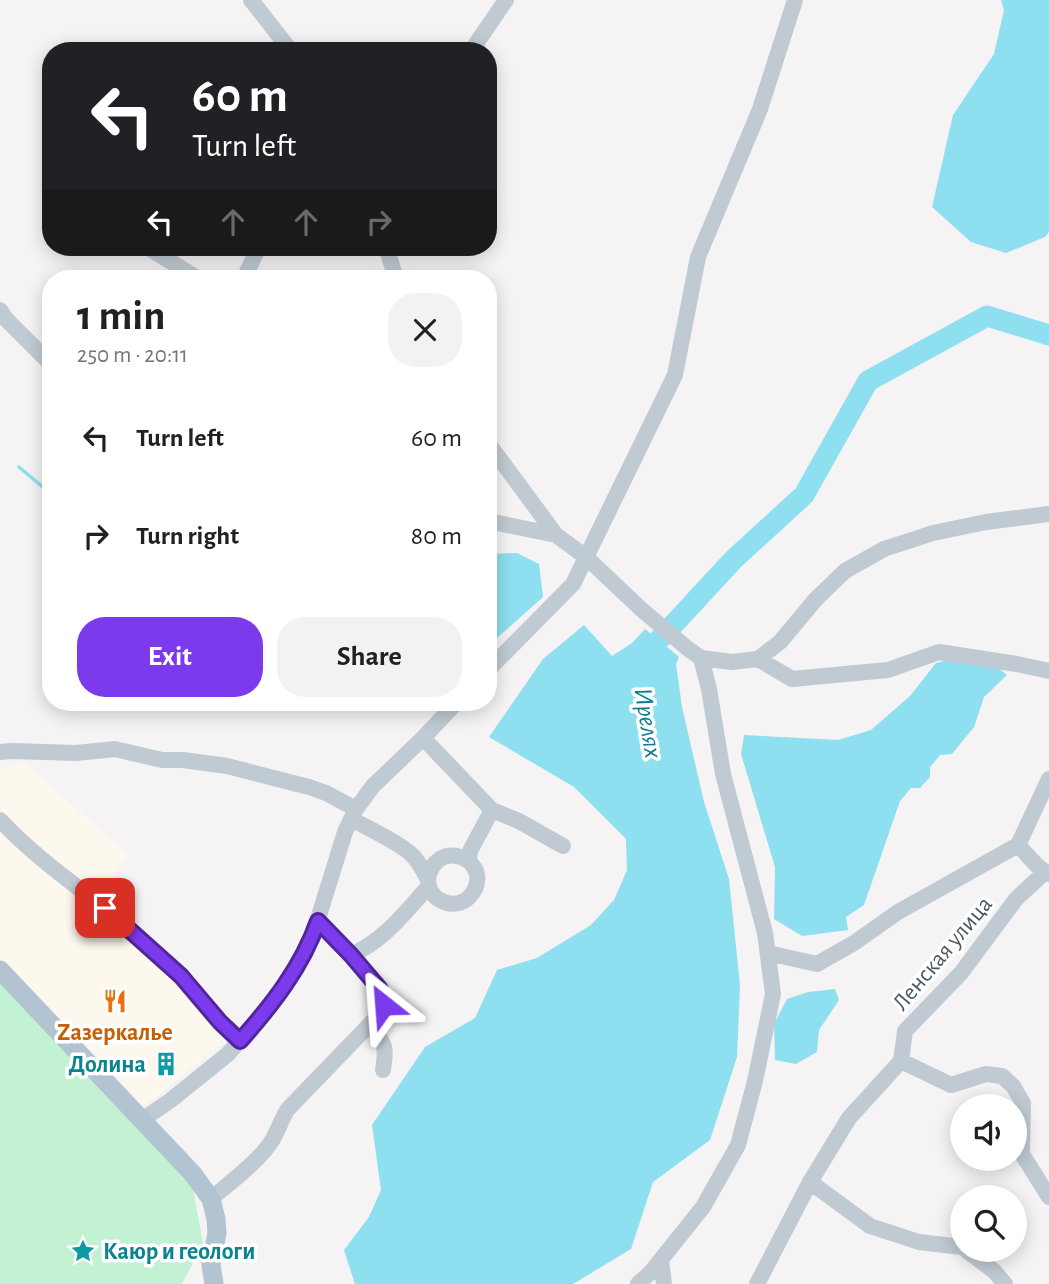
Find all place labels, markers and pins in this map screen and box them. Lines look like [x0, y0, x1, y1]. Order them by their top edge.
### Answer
pin [75, 878, 135, 938]
restaurant icon: Zазеркалье [101, 987, 129, 1015]
place label: Zазеркалье [57, 1021, 173, 1045]
building icon: Долина [152, 1050, 180, 1078]
place label: Долина [69, 1053, 146, 1077]
place icon: Каюр и геологи [69, 1237, 97, 1265]
place label: Каюр и геологи [103, 1240, 255, 1264]

